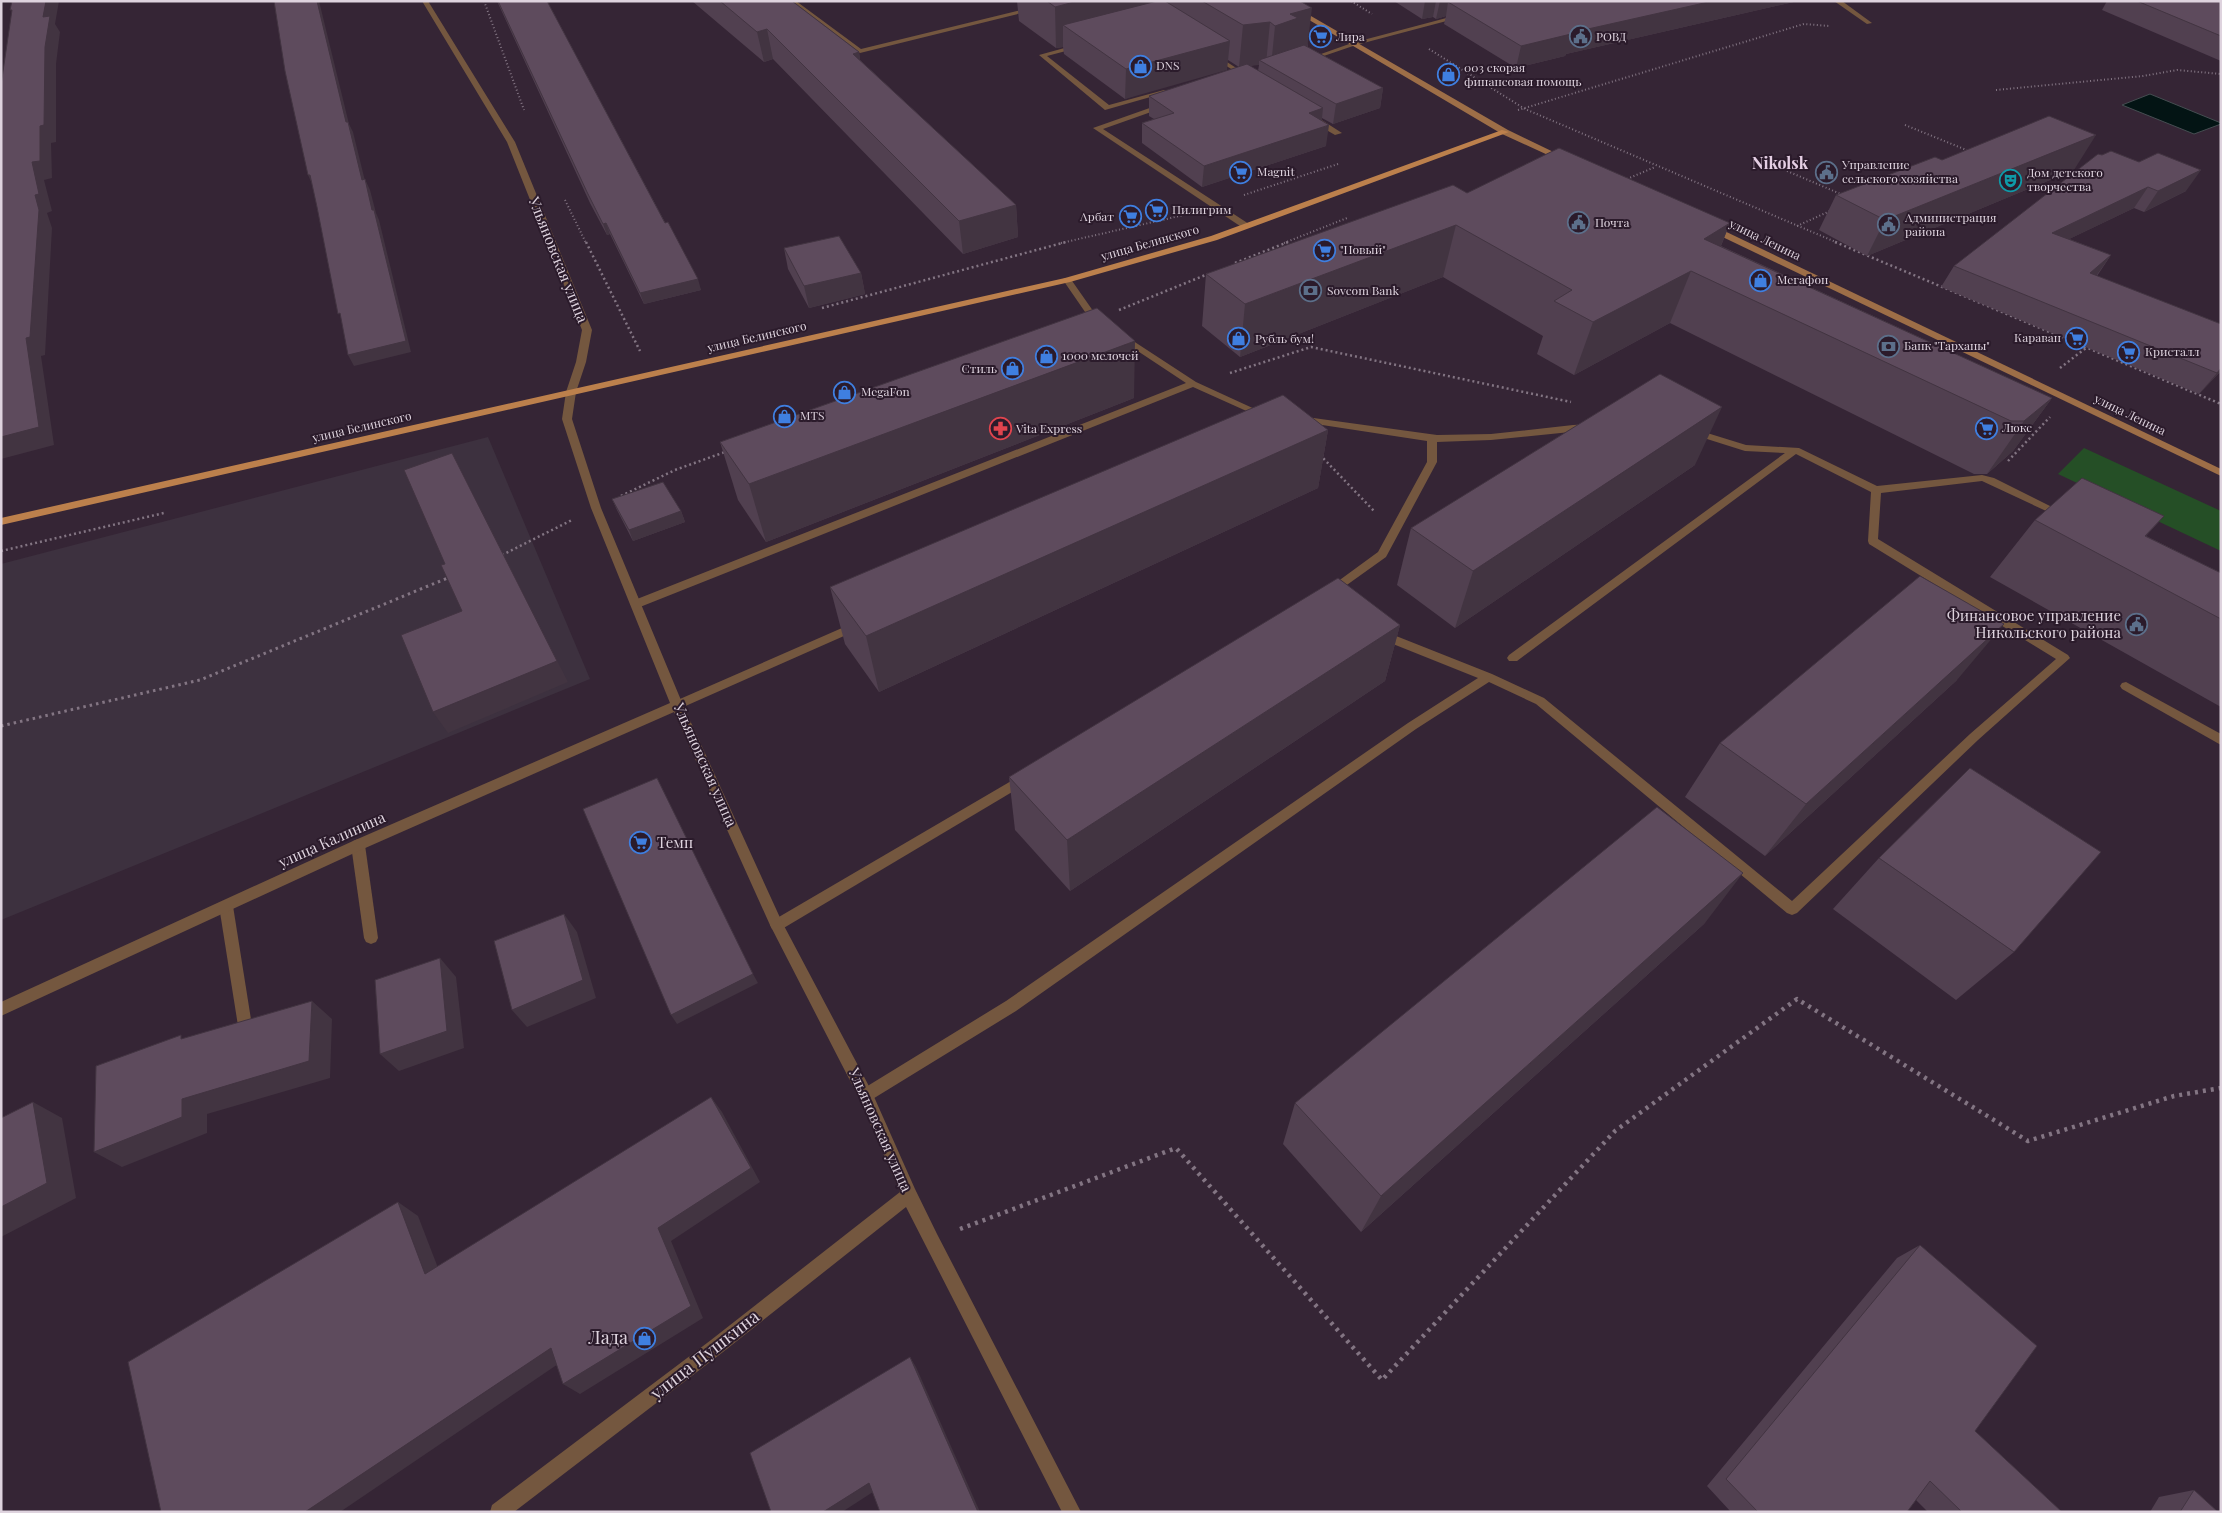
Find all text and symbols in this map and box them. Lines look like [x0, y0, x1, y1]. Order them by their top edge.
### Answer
supermarket icon: Лира [1308, 25, 1332, 49]
public building icon: РОВД [1568, 25, 1592, 49]
place label: Лира [1335, 28, 1365, 44]
place label: РОВД [1596, 28, 1627, 44]
shop icon: DNS [1128, 54, 1152, 78]
place label: DNS [1156, 57, 1180, 73]
place label: 003 скорая финансовая помощь [1464, 59, 1581, 89]
shop icon: 003 скорая финансовая помощь [1436, 63, 1460, 87]
district label: Nikolsk [1752, 152, 1809, 173]
place label: Управление сельского хозяйства [1841, 156, 1958, 186]
supermarket icon: Magnit [1229, 160, 1253, 184]
public building icon: Управление сельского хозяйства [1814, 160, 1838, 184]
place label: Magnit [1257, 163, 1295, 179]
place label: Дом детского творчества [2027, 164, 2103, 194]
theatre icon: Дом детского творчества [1999, 168, 2023, 192]
street label: Ульяновская улица [524, 193, 593, 326]
supermarket icon: Пилигрим [1144, 198, 1168, 222]
place label: Пилигрим [1172, 201, 1232, 217]
supermarket icon: Арбат [1118, 205, 1142, 229]
place label: Арбат [1079, 208, 1114, 224]
place label: Администрация района [1904, 209, 1997, 239]
public building icon: Почта [1567, 211, 1591, 235]
public building icon: Администрация района [1877, 213, 1901, 237]
place label: Почта [1595, 214, 1629, 230]
street label: улица Ленина [1726, 214, 1804, 263]
street label: улица Белинского [1098, 220, 1201, 264]
supermarket icon: "Новый" [1312, 238, 1336, 262]
place label: "Новый" [1340, 241, 1386, 257]
shop icon: Мегафон [1749, 268, 1773, 292]
place label: Мегафон [1777, 271, 1828, 287]
bank icon: Sovcom Bank [1299, 279, 1323, 303]
place label: Sovcom Bank [1327, 282, 1399, 298]
street label: улица Белинского [705, 317, 808, 355]
supermarket icon: Караван [2065, 326, 2089, 350]
shop icon: Рубль бум! [1227, 327, 1251, 351]
place label: Караван [2014, 329, 2061, 345]
place label: Рубль бум! [1255, 330, 1314, 346]
bank icon: Банк "Тарханы" [1876, 334, 1900, 358]
place label: Банк "Тарханы" [1904, 337, 1990, 353]
supermarket icon: Кристалл [2117, 340, 2141, 364]
place label: Кристалл [2145, 343, 2200, 359]
shop icon: 1000 мелочей [1034, 344, 1058, 368]
place label: 1000 мелочей [1062, 347, 1139, 363]
shop icon: Стиль [1001, 357, 1025, 381]
place label: Стиль [962, 360, 997, 376]
shop icon: MegaFon [833, 380, 857, 404]
place label: MegaFon [861, 383, 910, 399]
street label: улица Ленина [2091, 389, 2169, 438]
shop icon: MTS [772, 404, 796, 428]
street label: улица Белинского [310, 407, 413, 445]
place label: MTS [800, 407, 824, 423]
supermarket icon: Люкс [1974, 416, 1998, 440]
pharmacy icon: Vita Express [988, 417, 1012, 441]
place label: Люкс [2001, 419, 2032, 435]
place label: Vita Express [1015, 420, 1082, 436]
place label: Финансовое управление Никольского района [1947, 605, 2122, 642]
public building icon: Финансовое управление Никольского района [2125, 613, 2149, 637]
street label: Ульяновская улица [669, 698, 742, 830]
street label: улица Калинина [274, 806, 389, 872]
supermarket icon: Темп [629, 831, 653, 855]
place label: Темп [657, 832, 693, 852]
street label: Ульяновская улица [844, 1063, 917, 1195]
street label: улица Пушкина [644, 1304, 764, 1405]
place label: Лада [587, 1325, 628, 1349]
shop icon: Лада [632, 1326, 656, 1350]

